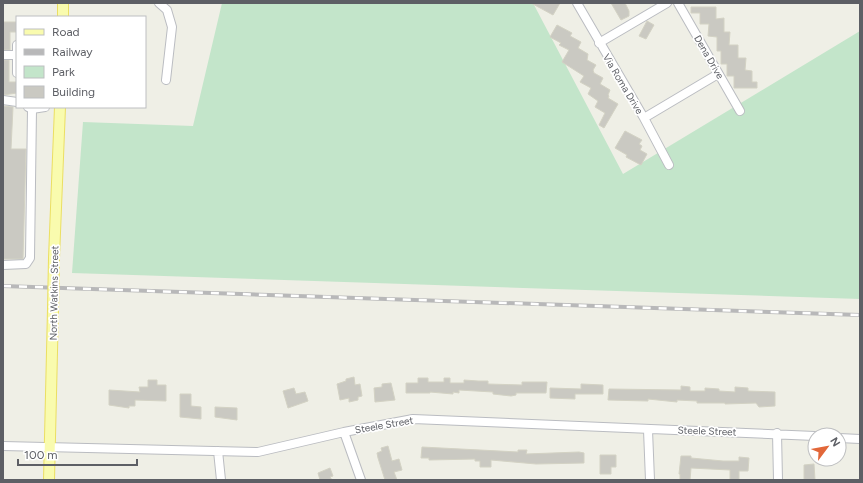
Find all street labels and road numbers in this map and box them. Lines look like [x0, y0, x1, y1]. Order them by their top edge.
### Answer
street label: Dena Drive [691, 33, 727, 82]
street label: Via Roma Drive [600, 51, 646, 117]
street label: North Watkins Street [47, 245, 61, 340]
street label: Steele Street [354, 413, 414, 437]
street label: Steele Street [677, 423, 737, 439]

